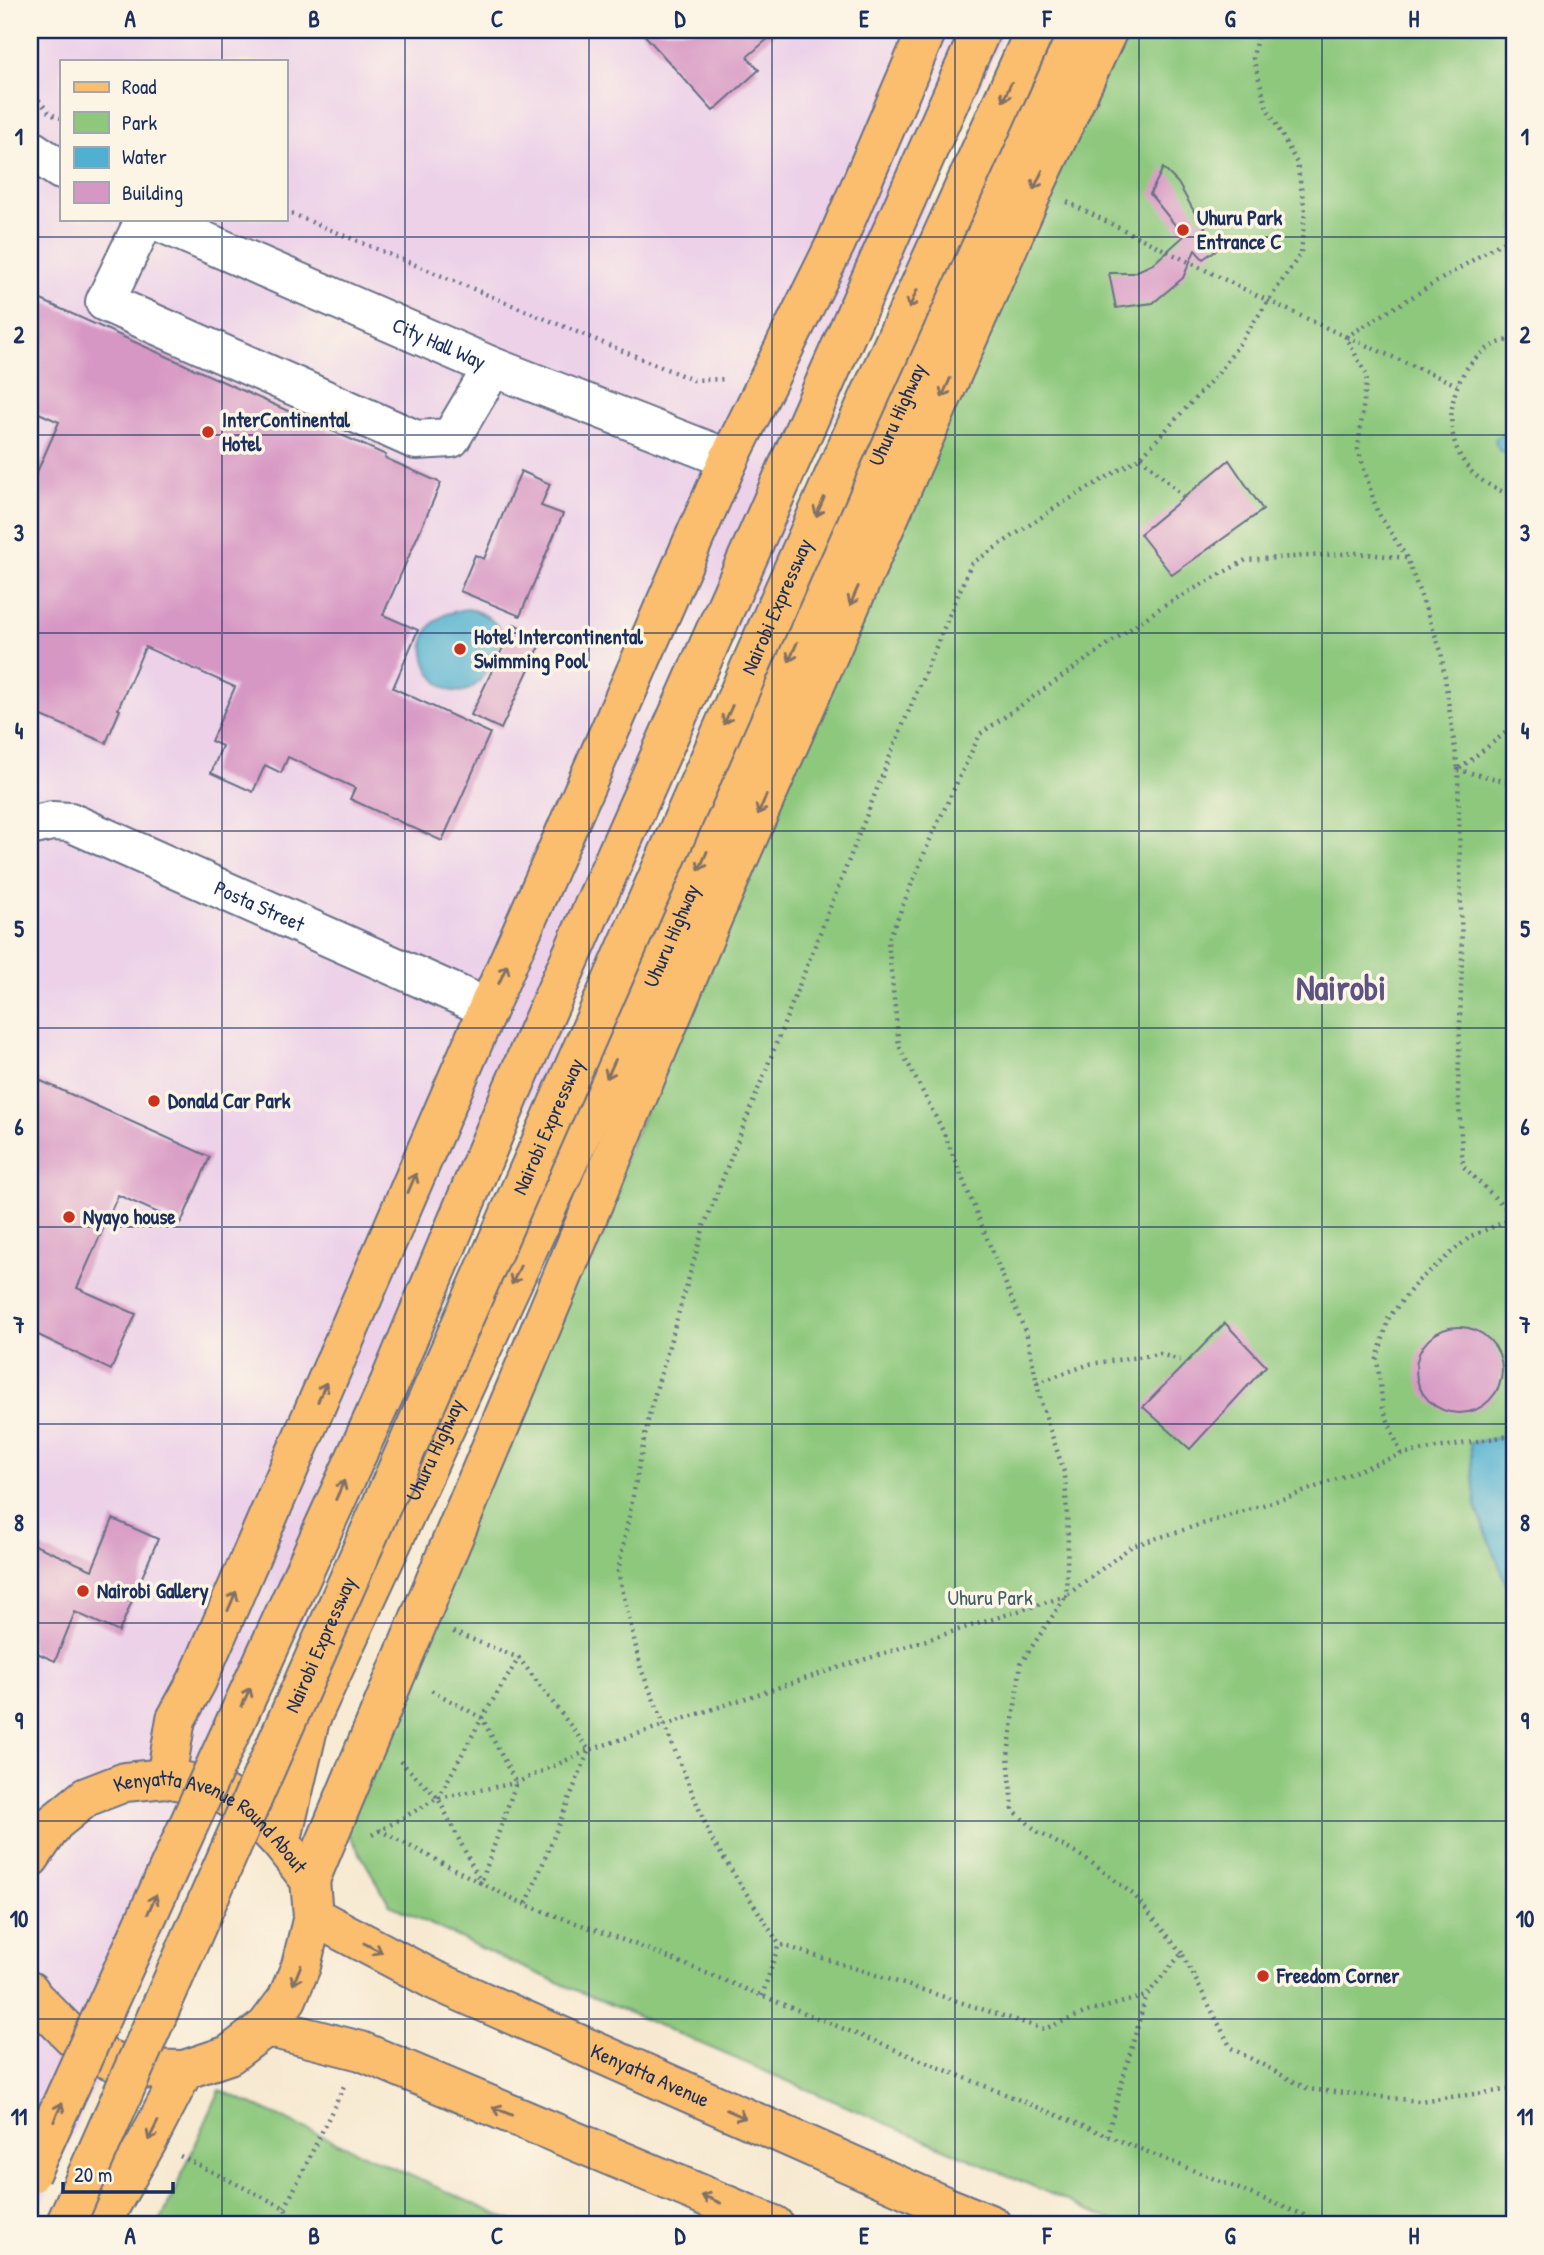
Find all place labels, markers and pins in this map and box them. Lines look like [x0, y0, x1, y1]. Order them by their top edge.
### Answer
place label: Uhuru Park Entrance C [1197, 203, 1283, 256]
marker: Uhuru Park Entrance C [1175, 222, 1191, 238]
place label: InterContinental Hotel [222, 405, 350, 458]
marker: InterContinental Hotel [200, 424, 216, 440]
place label: Hotel Intercontinental Swimming Pool [474, 622, 643, 676]
marker: Hotel Intercontinental Swimming Pool [452, 641, 468, 657]
place label: Donald Car Park [168, 1086, 291, 1115]
marker: Donald Car Park [146, 1093, 162, 1109]
place label: Nyayo house [83, 1202, 176, 1232]
marker: Nyayo house [61, 1209, 77, 1225]
place label: Nairobi Gallery [97, 1576, 209, 1606]
marker: Nairobi Gallery [75, 1583, 91, 1599]
place label: Freedom Corner [1276, 1961, 1400, 1990]
marker: Freedom Corner [1255, 1968, 1271, 1984]

